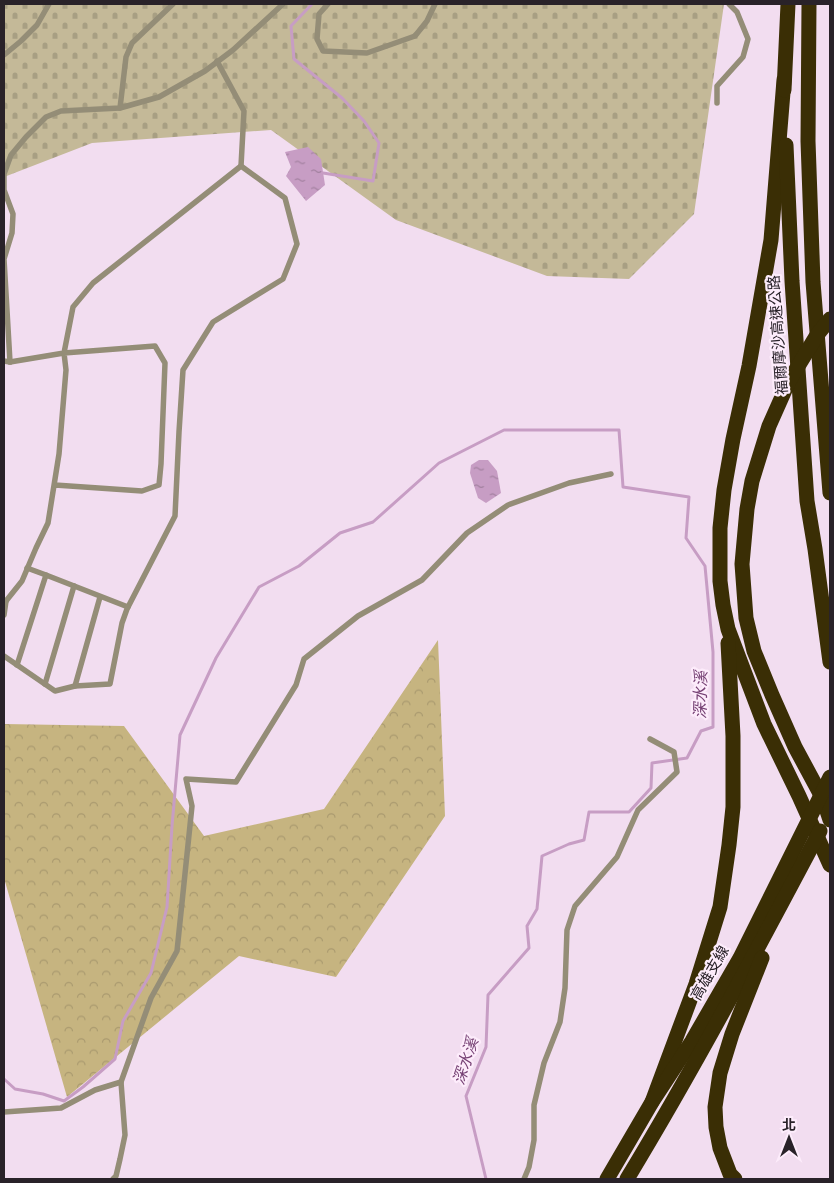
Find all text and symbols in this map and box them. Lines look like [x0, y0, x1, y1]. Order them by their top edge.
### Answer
street label: 福爾摩沙高速公路 [763, 275, 791, 396]
water label: 深水溪 [689, 669, 711, 719]
street label: 高雄支線 [685, 942, 733, 1003]
water label: 深水溪 [447, 1033, 483, 1087]
north arrow [764, 1113, 814, 1163]
text: 北 [782, 1115, 796, 1134]

